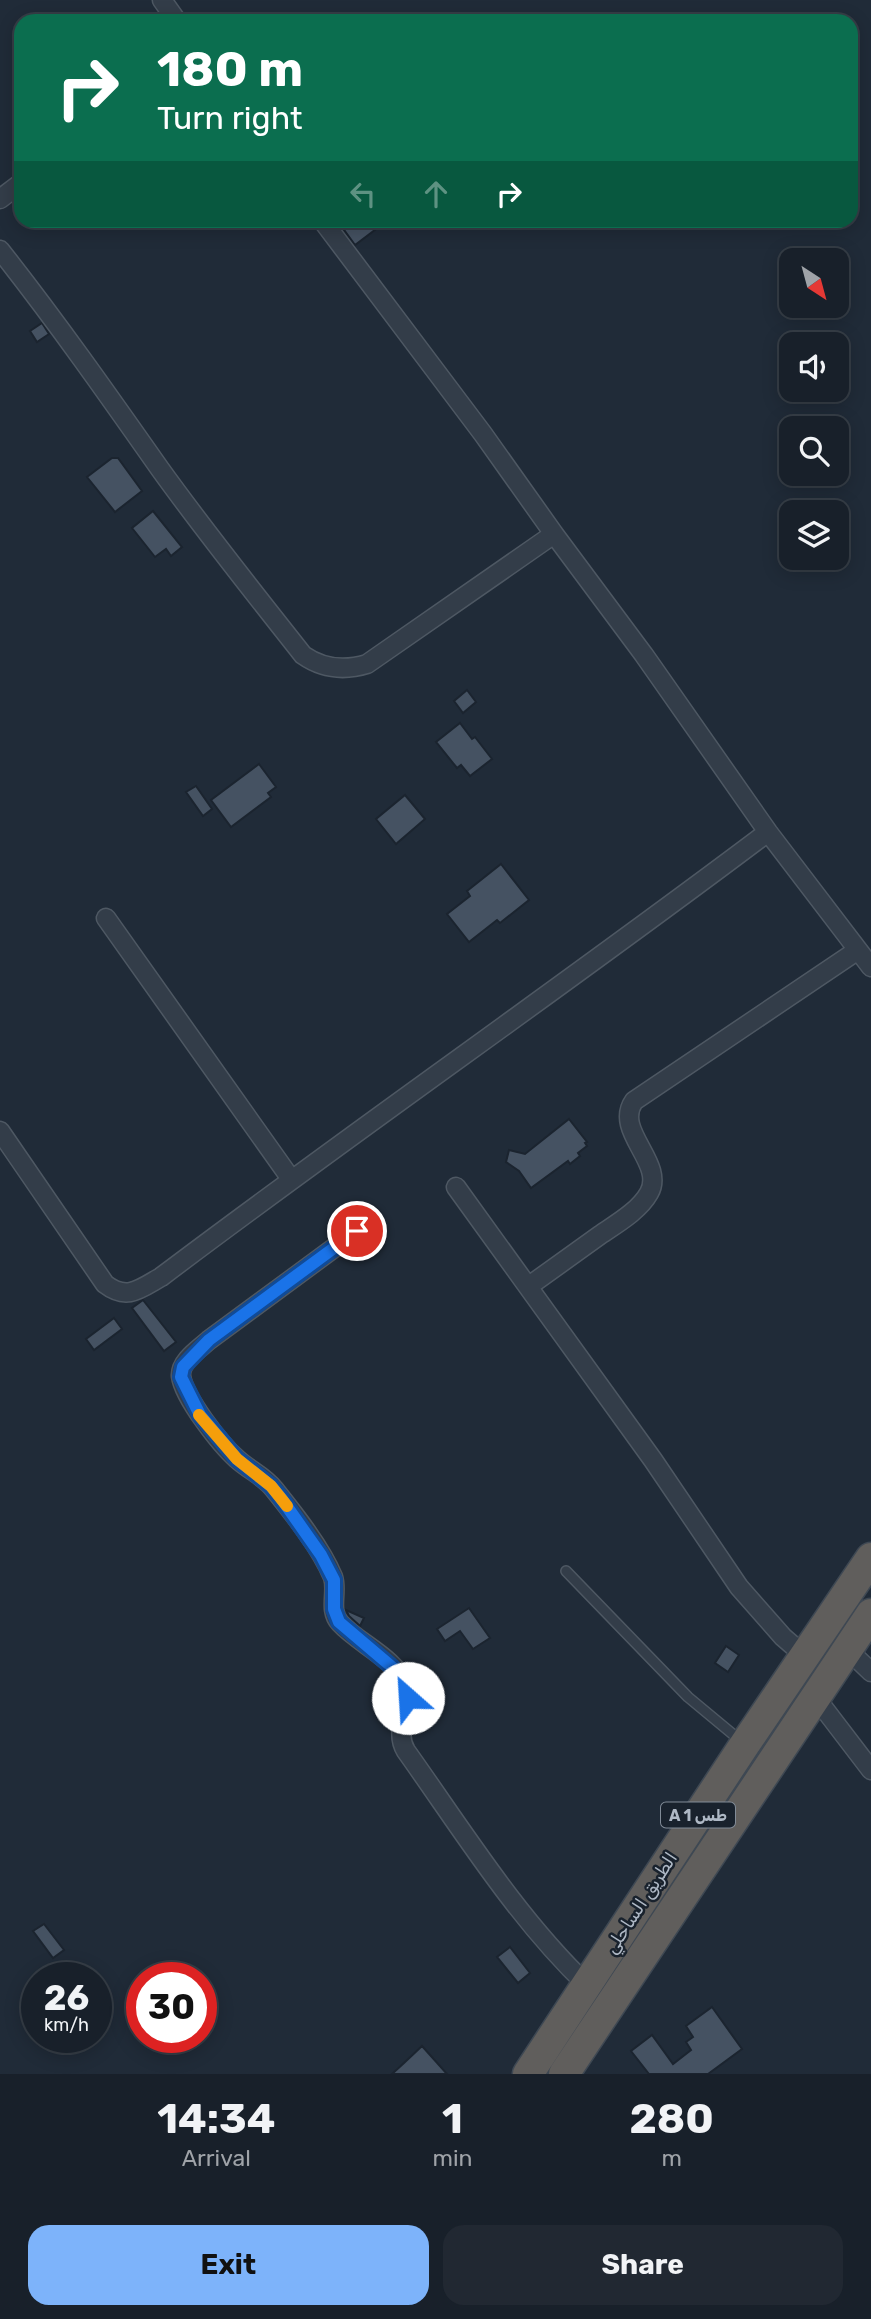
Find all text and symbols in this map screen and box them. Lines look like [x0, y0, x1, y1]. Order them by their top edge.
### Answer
text: 180 m [157, 40, 303, 98]
icon: right [42, 42, 133, 133]
text: Turn right [157, 99, 302, 137]
icon: left [344, 175, 382, 213]
icon: ahead [417, 175, 455, 213]
icon: right [490, 175, 528, 213]
north arrow [779, 248, 849, 318]
map controls [779, 248, 849, 570]
button: sound [779, 332, 849, 402]
button: search [779, 416, 849, 486]
button: layers [779, 500, 849, 570]
pin [327, 1201, 387, 1261]
icon: arrive [338, 1212, 376, 1250]
position arrow [371, 1661, 445, 1735]
road number: A 1 طس [661, 1802, 735, 1828]
street label: الطريق الساحلي [600, 1848, 684, 1959]
speed limit sign: 30 [126, 1962, 217, 2053]
text: 26 [44, 1977, 89, 2019]
text: km/h [44, 2014, 89, 2036]
text: 14:34 [157, 2094, 275, 2144]
text: 1 [442, 2094, 463, 2144]
text: 280 [630, 2094, 714, 2144]
text: Arrival [182, 2144, 251, 2172]
text: min [432, 2144, 472, 2172]
text: m [661, 2144, 682, 2172]
button: Exit [28, 2225, 429, 2305]
button: Share [443, 2225, 843, 2305]

